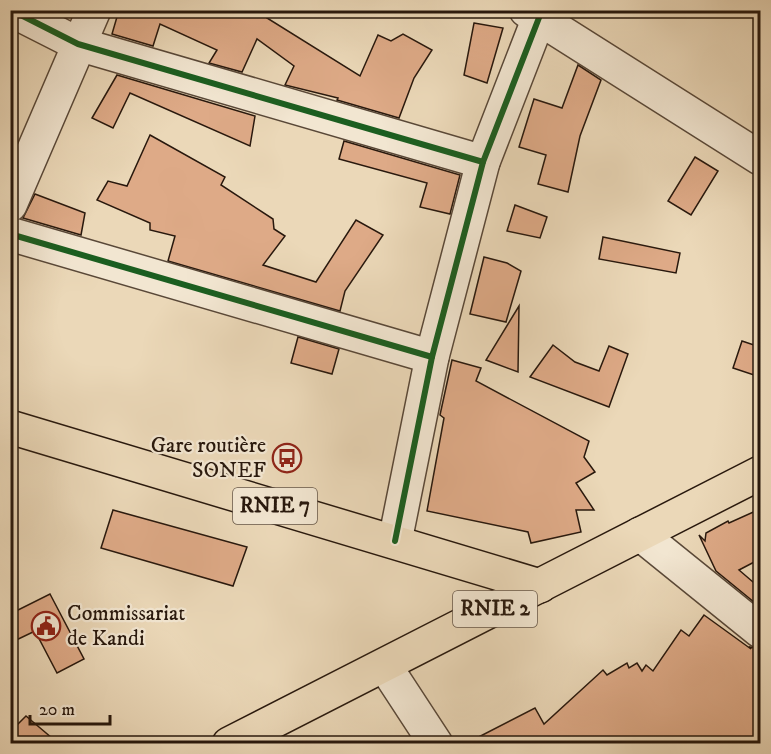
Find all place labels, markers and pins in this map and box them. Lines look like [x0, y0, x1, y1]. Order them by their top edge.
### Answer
place label: Gare routière SONEF [151, 432, 267, 484]
bus stop icon: Gare routière SONEF [271, 442, 303, 474]
place label: Commissariat de Kandi [67, 600, 185, 652]
public building icon: Commissariat de Kandi [30, 610, 62, 642]

